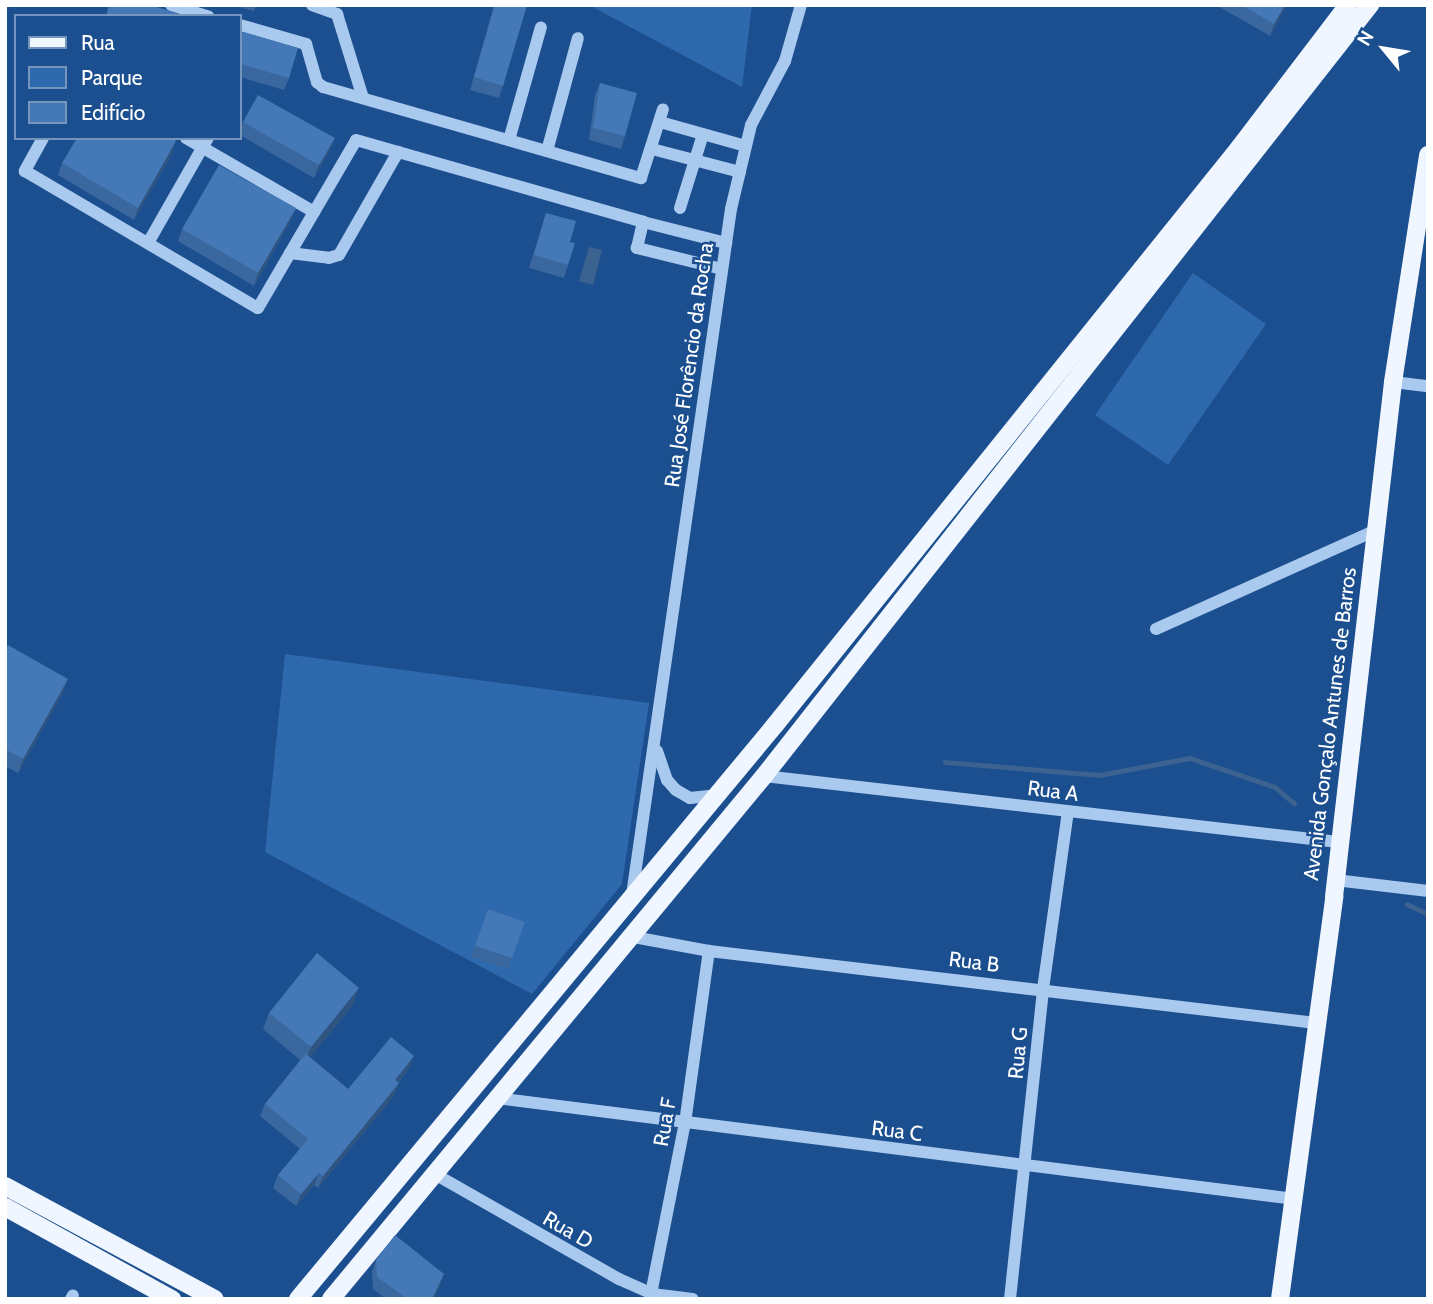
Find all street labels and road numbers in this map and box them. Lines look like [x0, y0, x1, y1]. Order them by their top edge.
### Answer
street label: Rua José Florêncio da Rocha [659, 241, 719, 489]
street label: Avenida Gonçalo Antunes de Barros [1298, 566, 1362, 882]
street label: Rua A [1026, 775, 1080, 807]
street label: Rua B [947, 946, 1001, 978]
street label: Rua G [1003, 1026, 1033, 1080]
street label: Rua F [648, 1096, 682, 1148]
street label: Rua C [870, 1115, 924, 1147]
street label: Rua D [539, 1206, 597, 1254]

